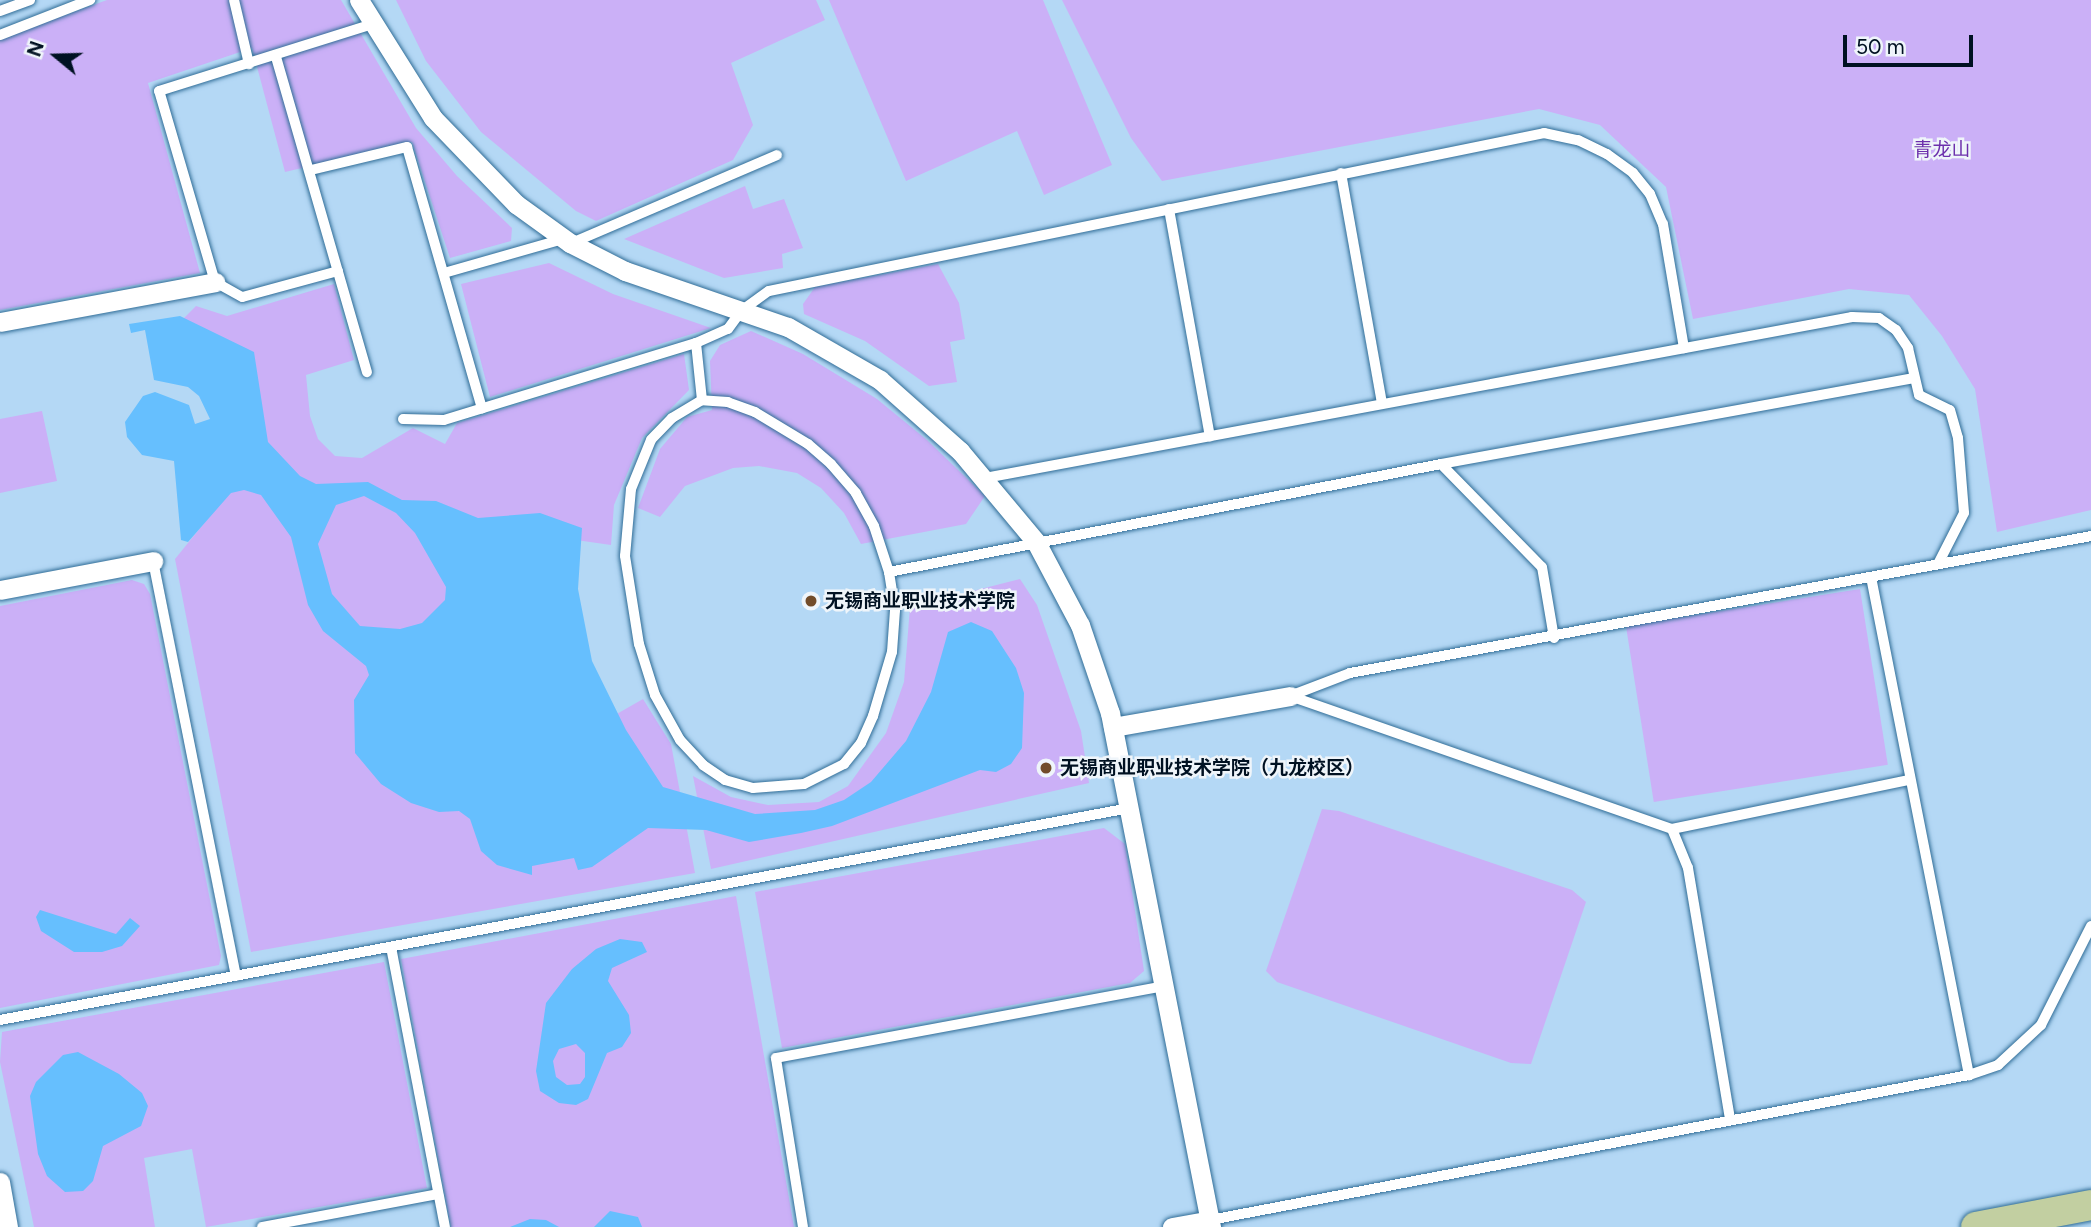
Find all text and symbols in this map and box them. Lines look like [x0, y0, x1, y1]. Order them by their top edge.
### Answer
north arrow [21, 21, 91, 91]
scale bar [1846, 21, 1976, 65]
text: 50 m [1856, 34, 1905, 59]
text: N [22, 38, 49, 60]
park label: 青龙山 [1914, 139, 1970, 161]
place label: 无锡商业职业技术学院 [825, 590, 1015, 612]
marker: 无锡商业职业技术学院 [803, 593, 819, 609]
place label: 无锡商业职业技术学院（九龙校区） [1060, 757, 1364, 779]
marker: 无锡商业职业技术学院（九龙校区） [1038, 760, 1054, 776]

